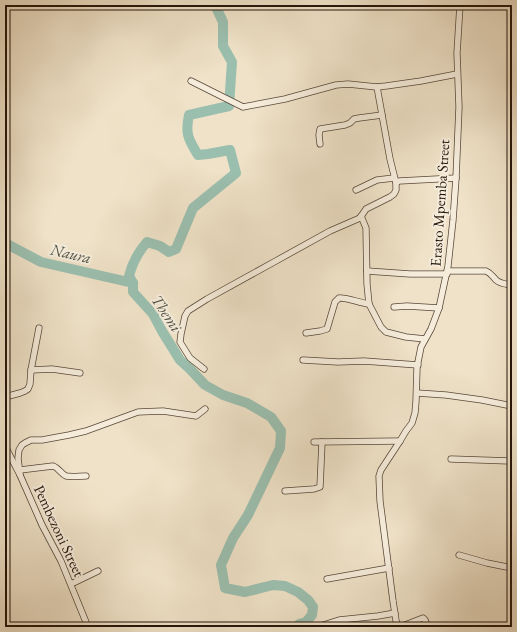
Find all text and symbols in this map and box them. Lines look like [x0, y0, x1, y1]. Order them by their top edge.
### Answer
street label: Erasto Mpemba Street [426, 138, 453, 267]
water label: Naura [48, 238, 93, 268]
water label: Themi [147, 291, 187, 337]
street label: Pembezoni Street [30, 482, 89, 580]

